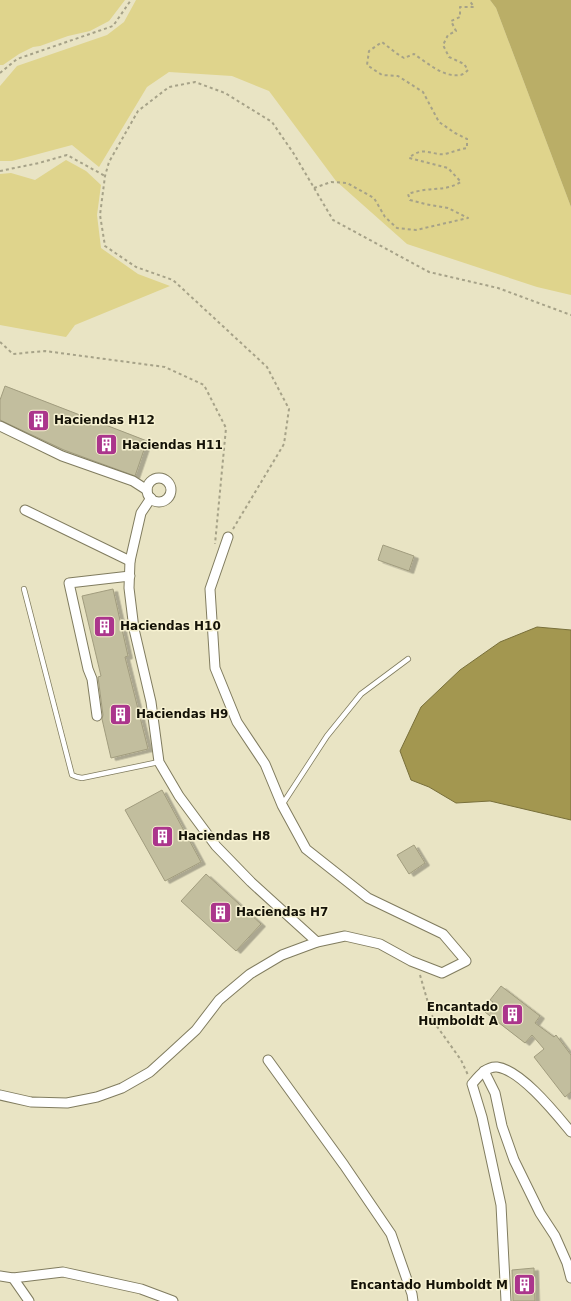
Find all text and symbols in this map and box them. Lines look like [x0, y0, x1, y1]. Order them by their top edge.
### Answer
building icon: Haciendas H12 [25, 407, 51, 433]
place label: Haciendas H12 [54, 413, 155, 427]
building icon: Haciendas H11 [93, 432, 119, 458]
place label: Haciendas H11 [122, 438, 223, 452]
building icon: Haciendas H10 [92, 613, 118, 639]
place label: Haciendas H10 [120, 619, 221, 633]
building icon: Haciendas H9 [107, 701, 133, 727]
place label: Haciendas H9 [136, 707, 228, 721]
building icon: Haciendas H8 [150, 823, 176, 849]
place label: Haciendas H8 [178, 829, 270, 843]
building icon: Haciendas H7 [208, 899, 234, 925]
place label: Haciendas H7 [236, 905, 328, 919]
place label: Encantado Humboldt A [418, 1000, 499, 1028]
building icon: Encantado Humboldt A [500, 1001, 526, 1027]
building icon: Encantado Humboldt M [511, 1272, 537, 1298]
place label: Encantado Humboldt M [350, 1278, 508, 1292]

